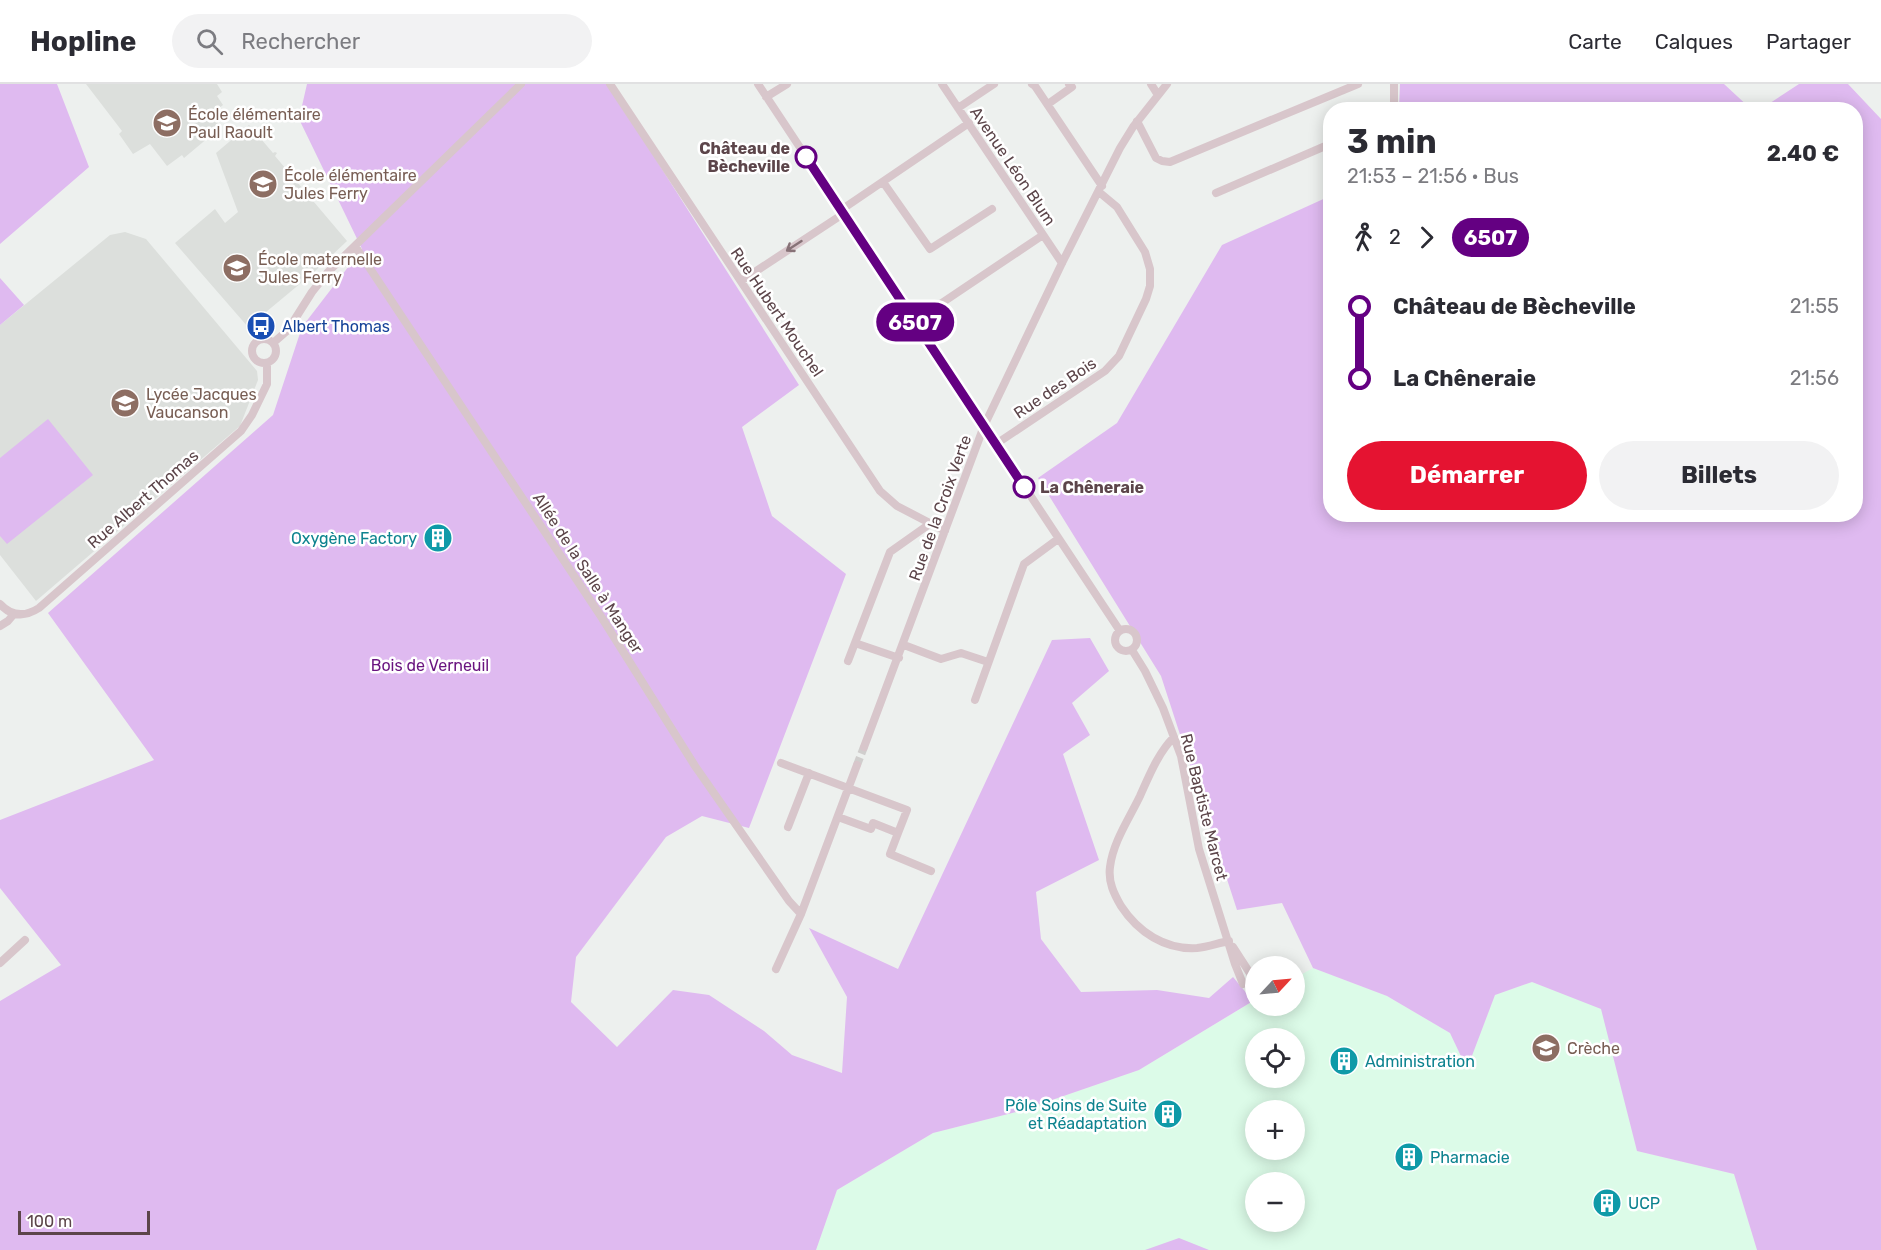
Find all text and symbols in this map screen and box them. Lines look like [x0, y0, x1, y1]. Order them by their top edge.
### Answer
search box [172, 14, 592, 68]
text: Hopline [30, 25, 136, 58]
icon: search [193, 25, 226, 58]
text: Rechercher [241, 28, 360, 55]
text: Carte [1568, 29, 1622, 54]
text: Calques [1655, 29, 1733, 54]
text: Partager [1766, 29, 1851, 54]
street label: Avenue Léon Blum [966, 103, 1060, 229]
place label: École élémentaire Paul Raoult [188, 105, 321, 142]
school or university icon: École élémentaire Paul Raoult [151, 107, 183, 139]
text: 3 min [1347, 122, 1437, 161]
place label: Château de Bècheville [699, 139, 790, 176]
text: 2.40 € [1767, 140, 1839, 167]
marker: Château de Bècheville [795, 146, 817, 168]
text: 21:53 – 21:56 · Bus [1347, 164, 1519, 188]
place label: École élémentaire Jules Ferry [284, 166, 417, 203]
school or university icon: École élémentaire Jules Ferry [247, 168, 279, 200]
icon: walk [1347, 221, 1380, 254]
icon: forward [1410, 221, 1443, 254]
text: 2 [1389, 225, 1401, 249]
text: 6507 [1464, 225, 1517, 250]
one-way arrow [786, 240, 803, 252]
street label: Rue Hubert Mouchel [727, 244, 827, 380]
place label: École maternelle Jules Ferry [258, 250, 382, 287]
school or university icon: École maternelle Jules Ferry [221, 252, 253, 284]
text: Château de Bècheville [1393, 293, 1636, 320]
text: 21:55 [1790, 294, 1839, 318]
line badge: 6507 [873, 302, 957, 342]
bus stop icon: Albert Thomas [245, 310, 277, 342]
text: 6507 [888, 310, 942, 335]
place label: Albert Thomas [282, 317, 390, 336]
street label: Rue des Bois [1010, 353, 1100, 423]
text: La Chêneraie [1393, 365, 1536, 392]
text: 21:56 [1790, 366, 1839, 390]
place label: Lycée Jacques Vaucanson [146, 385, 257, 422]
school or university icon: Lycée Jacques Vaucanson [109, 387, 141, 419]
street label: Rue de la Croix Verte [905, 433, 975, 583]
button: Démarrer [1347, 441, 1587, 510]
button: Billets [1599, 441, 1839, 510]
street label: Rue Albert Thomas [84, 446, 202, 552]
marker: La Chêneraie [1013, 476, 1035, 498]
place label: La Chêneraie [1040, 478, 1144, 497]
street label: Allée de la Salle à Manger [529, 489, 647, 657]
building icon: Oxygène Factory [422, 522, 454, 554]
place label: Oxygène Factory [291, 529, 417, 548]
park label: Bois de Verneuil [371, 656, 489, 675]
street label: Rue Baptiste Marcet [1177, 732, 1231, 882]
north arrow [1245, 956, 1305, 1016]
map controls [1245, 956, 1305, 1232]
button: locate [1245, 1028, 1305, 1088]
school or university icon: Crèche [1530, 1032, 1562, 1064]
place label: Crèche [1567, 1039, 1620, 1058]
building icon: Administration [1328, 1045, 1360, 1077]
place label: Administration [1365, 1052, 1475, 1071]
place label: Pôle Soins de Suite et Réadaptation [1005, 1096, 1147, 1133]
building icon: Pôle Soins de Suite et Réadaptation [1152, 1098, 1184, 1130]
button: + [1245, 1100, 1305, 1160]
building icon: Pharmacie [1393, 1141, 1425, 1173]
place label: Pharmacie [1430, 1148, 1510, 1167]
button: − [1245, 1172, 1305, 1232]
building icon: UCP [1591, 1187, 1623, 1219]
place label: UCP [1628, 1194, 1660, 1213]
scale bar [18, 1208, 150, 1236]
text: 100 m [27, 1212, 72, 1231]

